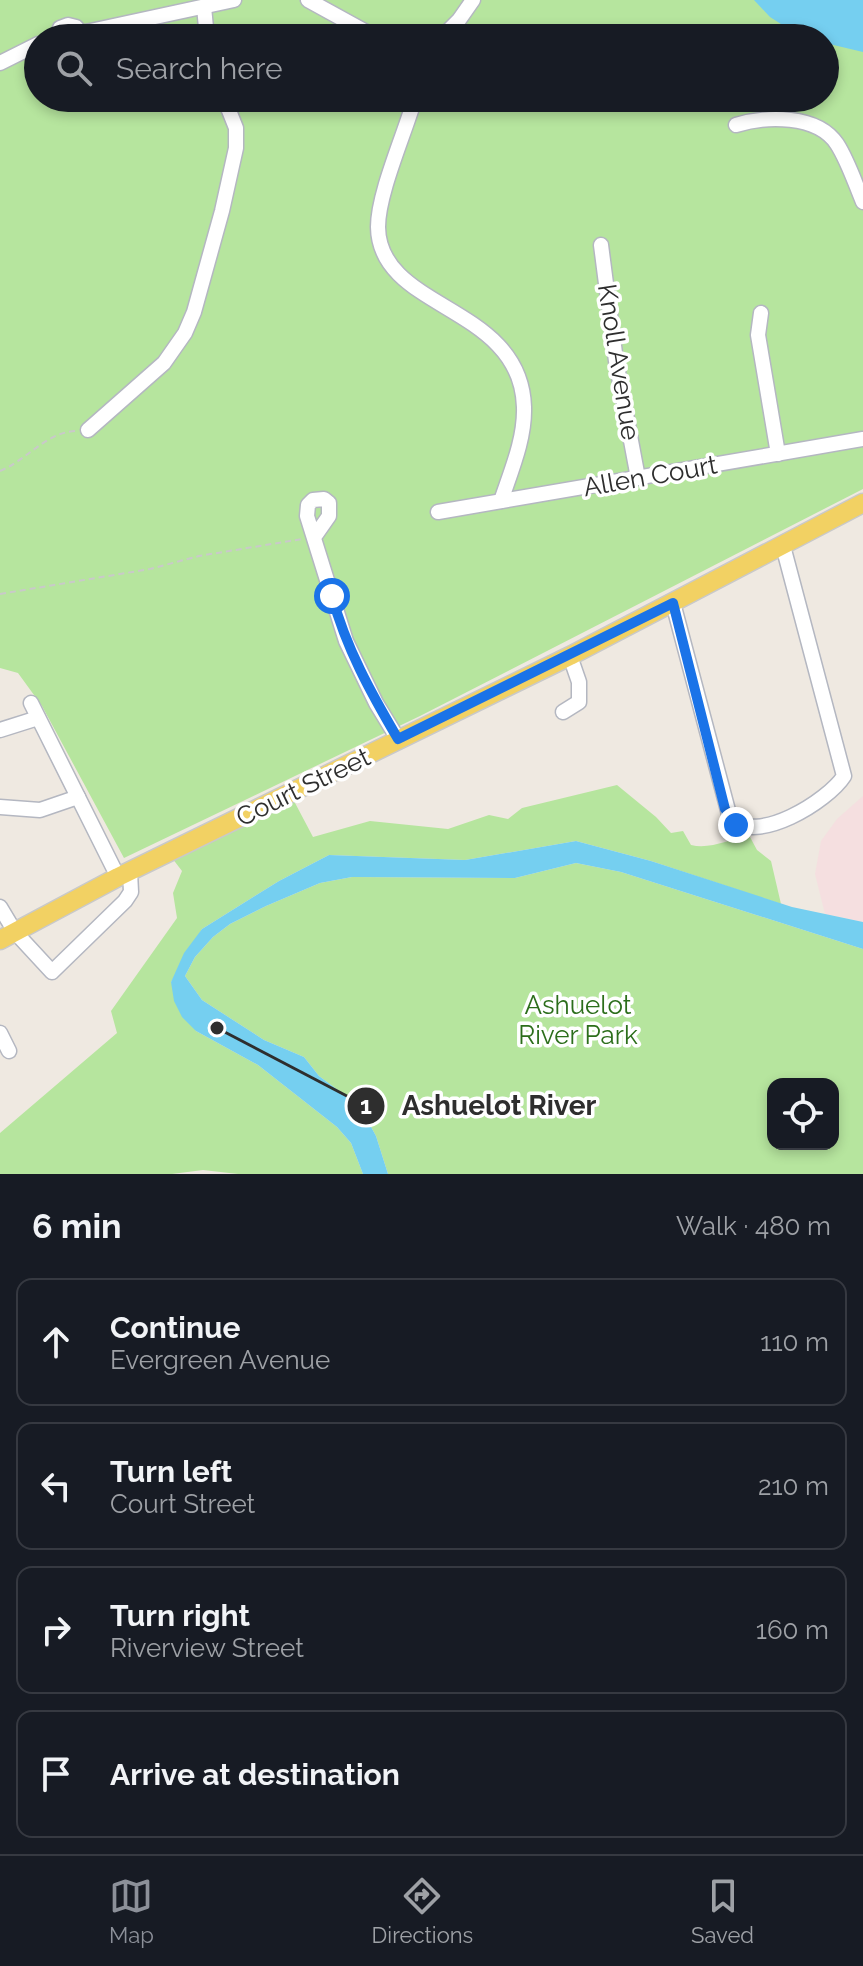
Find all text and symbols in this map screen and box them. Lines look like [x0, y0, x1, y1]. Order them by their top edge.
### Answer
search box [24, 24, 839, 112]
icon: search [52, 46, 96, 90]
text: Search here [116, 51, 283, 86]
street label: Knoll Avenue [592, 282, 646, 442]
street label: Allen Court [581, 449, 720, 503]
route start [314, 578, 350, 614]
street label: Court Street [231, 742, 375, 832]
route end [718, 807, 754, 843]
park label: Ashuelot River Park [518, 990, 638, 1050]
map controls [767, 1078, 839, 1150]
button: locate [767, 1078, 839, 1150]
callout: Ashuelot River [346, 1080, 612, 1132]
text: Ashuelot River [402, 1089, 596, 1122]
text: 1 [360, 1091, 372, 1120]
text: 6 min [32, 1206, 122, 1246]
text: Walk · 480 m [676, 1211, 831, 1241]
text: Continue [110, 1310, 241, 1345]
icon: ahead [34, 1320, 78, 1364]
text: 110 m [760, 1327, 829, 1357]
text: Evergreen Avenue [110, 1345, 330, 1375]
text: Turn left [110, 1454, 232, 1489]
icon: left [34, 1464, 78, 1508]
text: 210 m [758, 1471, 829, 1501]
text: Court Street [110, 1489, 255, 1519]
text: Turn right [110, 1598, 250, 1633]
icon: right [34, 1608, 78, 1652]
text: 160 m [756, 1615, 829, 1645]
text: Riverview Street [110, 1633, 304, 1663]
icon: arrive [34, 1752, 78, 1796]
text: Arrive at destination [110, 1757, 400, 1792]
tab: Map [109, 1874, 154, 1948]
tab: Directions [372, 1874, 473, 1948]
tab: Saved [691, 1874, 754, 1948]

